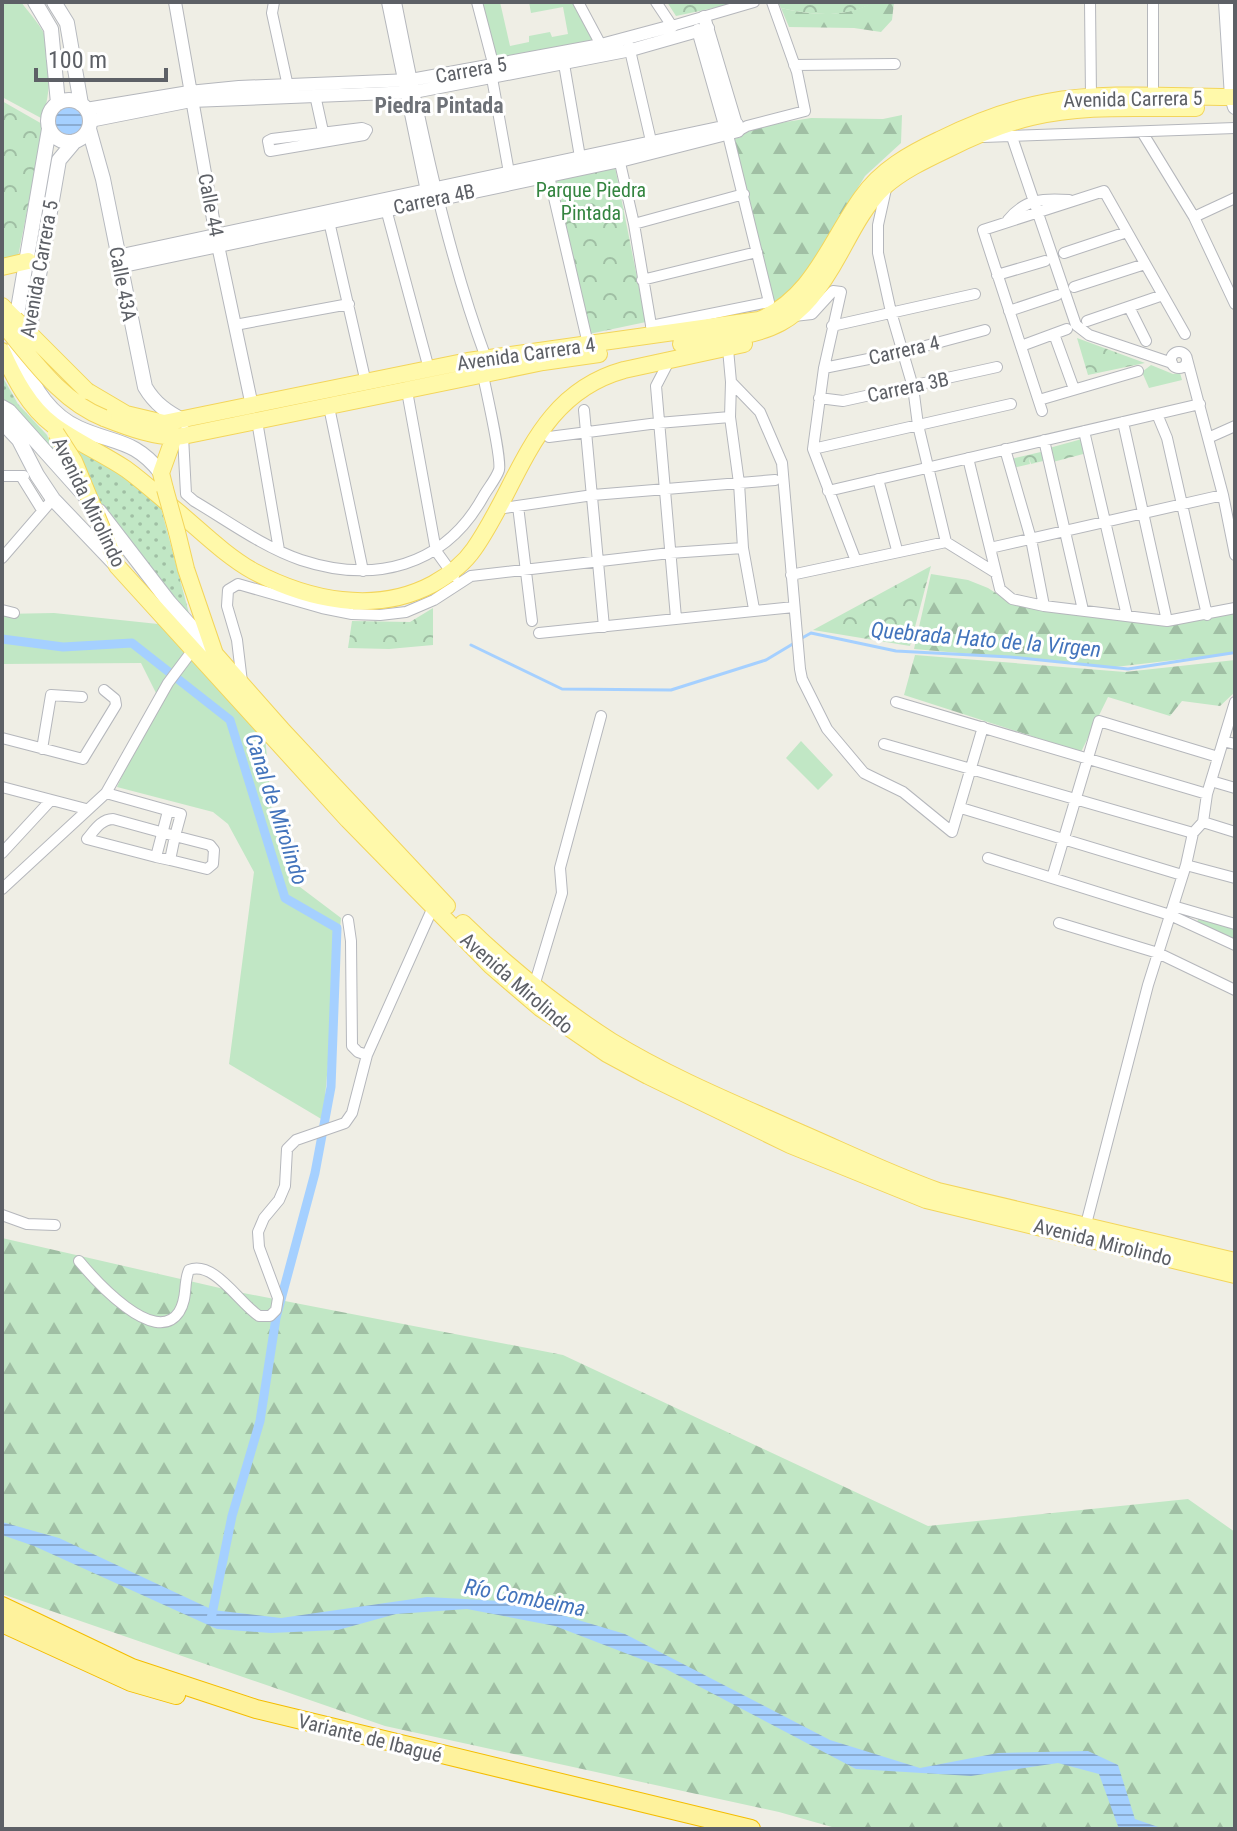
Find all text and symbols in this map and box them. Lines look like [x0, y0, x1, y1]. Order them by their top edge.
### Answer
scale bar [36, 32, 166, 82]
text: 100 m [48, 46, 107, 74]
street label: Carrera 5 [433, 52, 509, 88]
street label: Avenida Carrera 5 [1063, 86, 1203, 112]
district label: Piedra Pintada [374, 93, 504, 118]
street label: Calle 44 [193, 171, 229, 239]
park label: Parque Piedra Pintada [536, 178, 646, 225]
street label: Carrera 4B [391, 179, 477, 219]
street label: Avenida Carrera 5 [15, 198, 63, 340]
street label: Calle 43A [104, 245, 142, 324]
street label: Carrera 4 [866, 330, 942, 370]
street label: Avenida Carrera 4 [455, 332, 597, 376]
street label: Carrera 3B [865, 367, 951, 407]
street label: Avenida Mirolindo [47, 433, 131, 571]
water label: Quebrada Hato de la Virgen [870, 617, 1102, 662]
water label: Canal de Mirolindo [240, 730, 313, 888]
street label: Avenida Mirolindo [456, 927, 578, 1039]
street label: Avenida Mirolindo [1031, 1213, 1175, 1271]
water label: Río Combeima [462, 1574, 587, 1621]
street label: Variante de Ibagué [296, 1709, 444, 1767]

